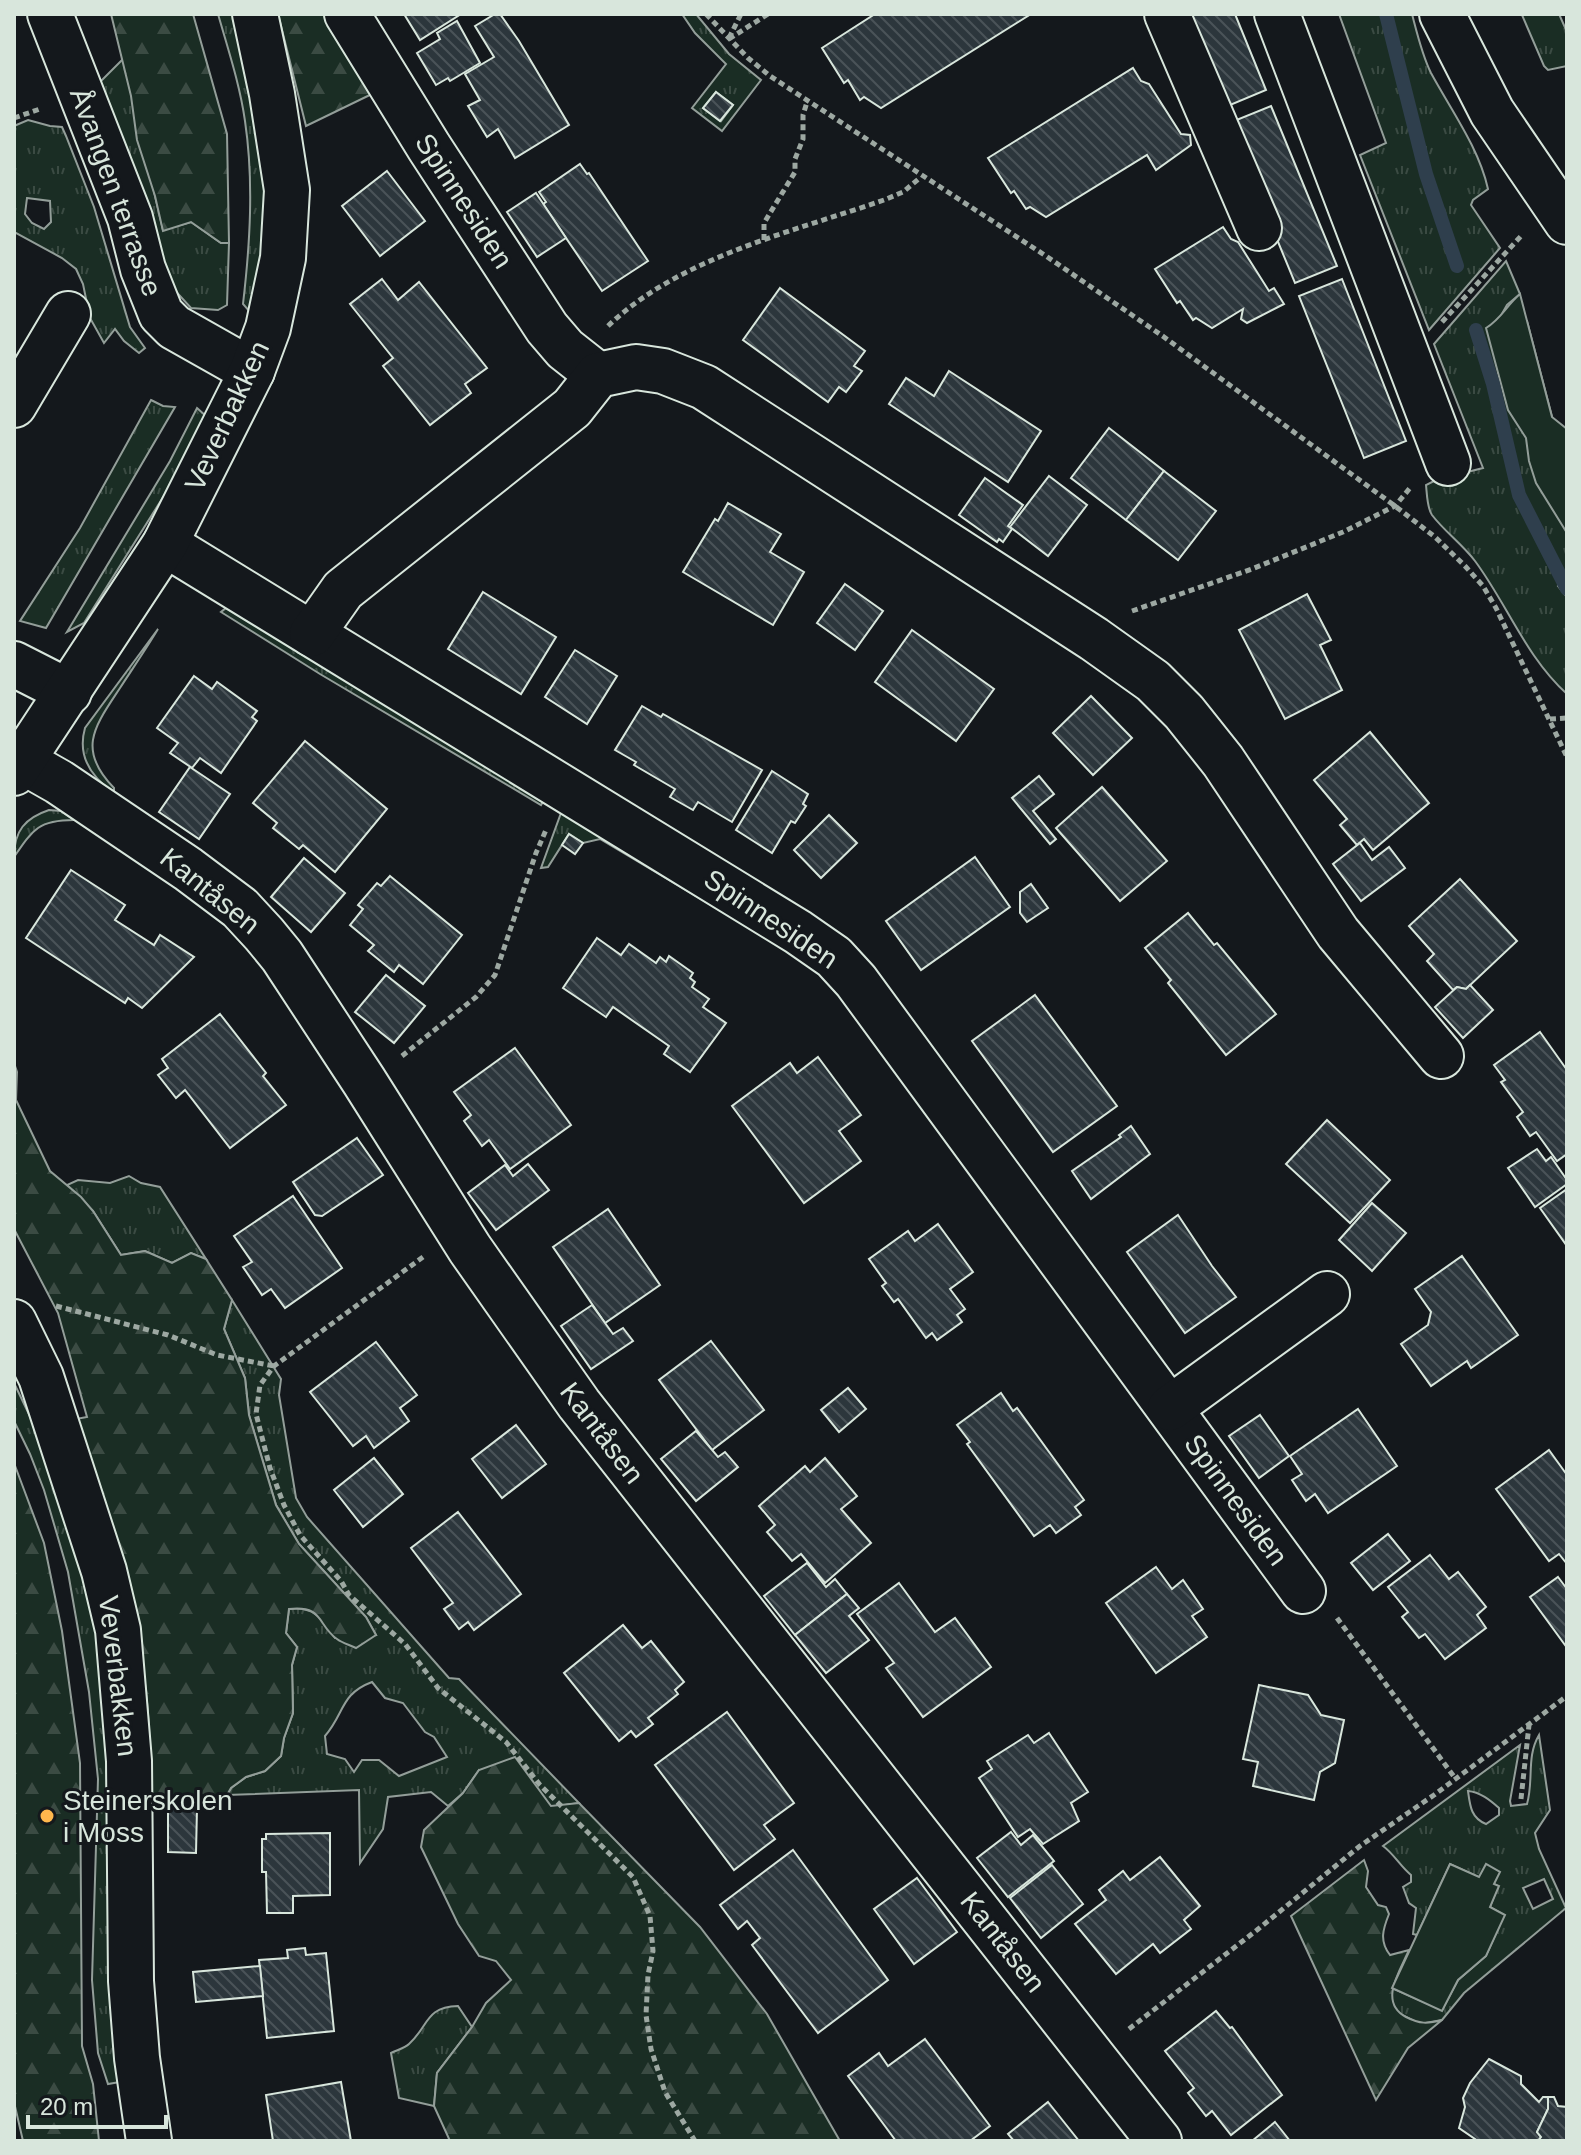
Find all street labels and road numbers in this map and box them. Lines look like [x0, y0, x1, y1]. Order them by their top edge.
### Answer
street label: Åvangen terrasse [64, 84, 168, 300]
street label: Spinnesiden [409, 128, 519, 274]
street label: Veverbakken [179, 336, 275, 496]
street label: Kantåsen [154, 842, 266, 940]
street label: Spinnesiden [698, 863, 844, 975]
street label: Kantåsen [554, 1376, 650, 1490]
street label: Spinnesiden [1178, 1429, 1294, 1571]
street label: Veverbakken [93, 1594, 143, 1758]
street label: Kantåsen [954, 1886, 1052, 1998]

